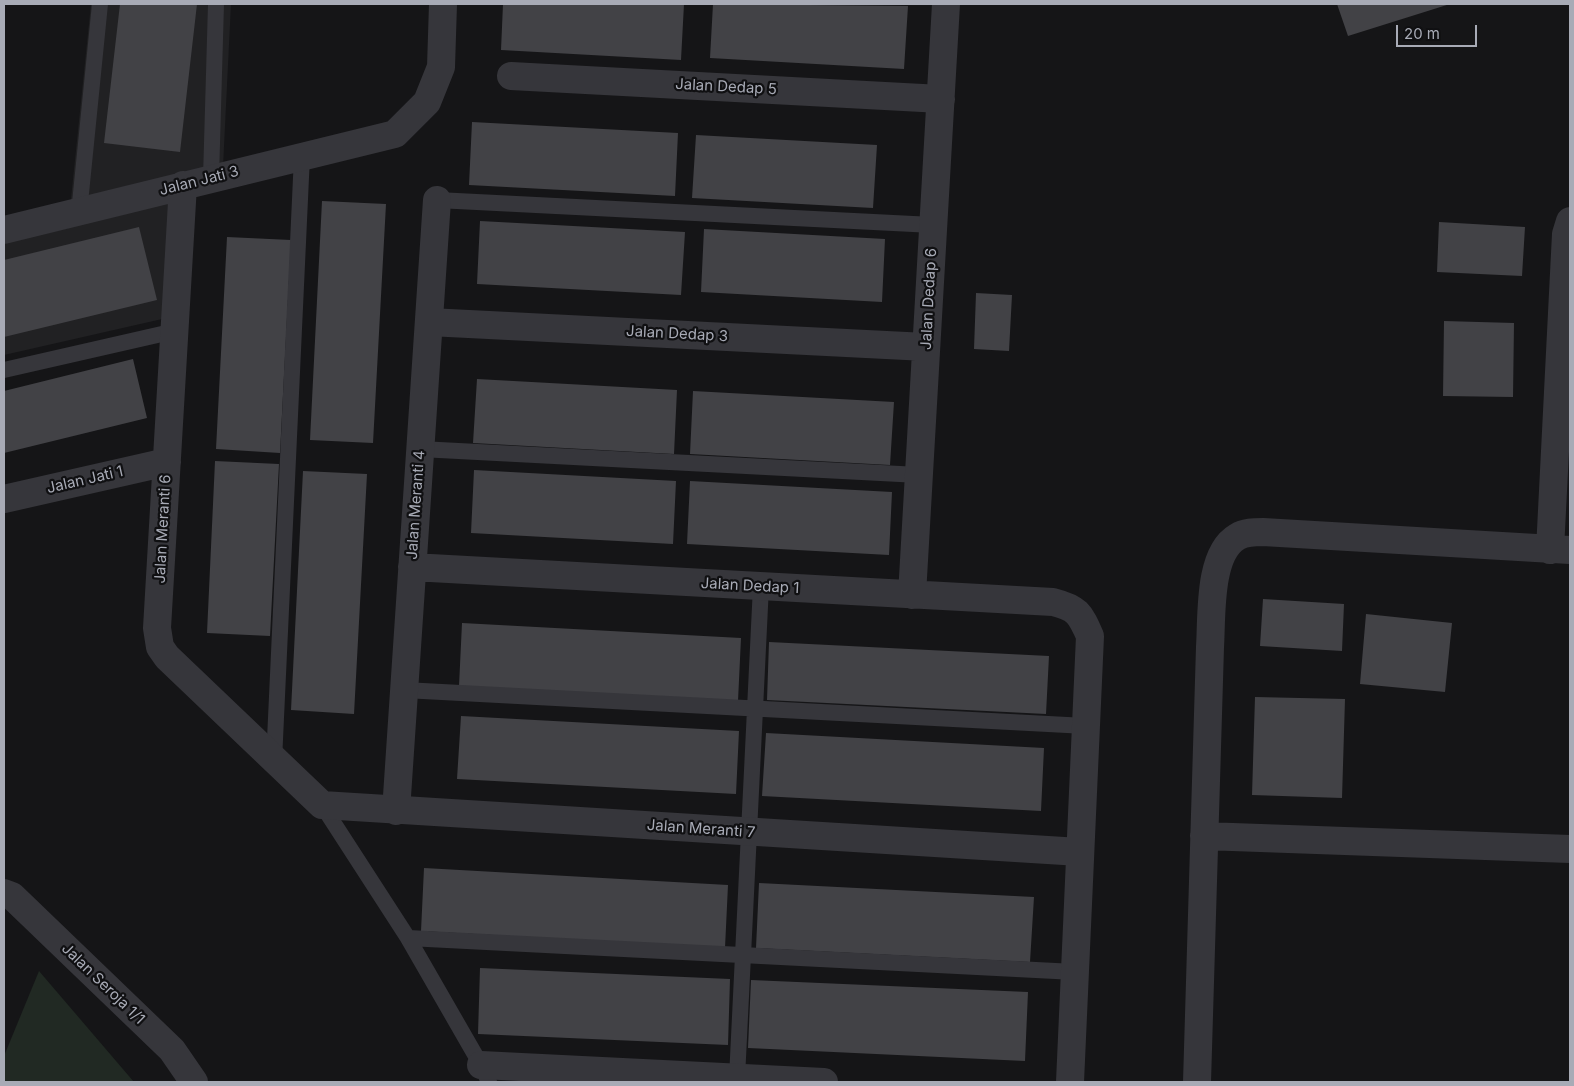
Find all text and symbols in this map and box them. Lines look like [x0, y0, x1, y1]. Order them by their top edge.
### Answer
scale bar [1399, 15, 1480, 47]
text: 20 m [1404, 24, 1440, 43]
street label: Jalan Dedap 5 [675, 75, 777, 99]
street label: Jalan Jati 3 [157, 162, 241, 200]
street label: Jalan Dedap 6 [917, 248, 941, 350]
street label: Jalan Dedap 3 [626, 322, 728, 346]
street label: Jalan Meranti 4 [403, 450, 429, 560]
street label: Jalan Jati 1 [45, 462, 125, 498]
street label: Jalan Meranti 6 [151, 474, 175, 584]
street label: Jalan Dedap 1 [700, 574, 800, 598]
street label: Jalan Meranti 7 [646, 816, 756, 842]
street label: Jalan Seroja 1/1 [58, 940, 148, 1028]

